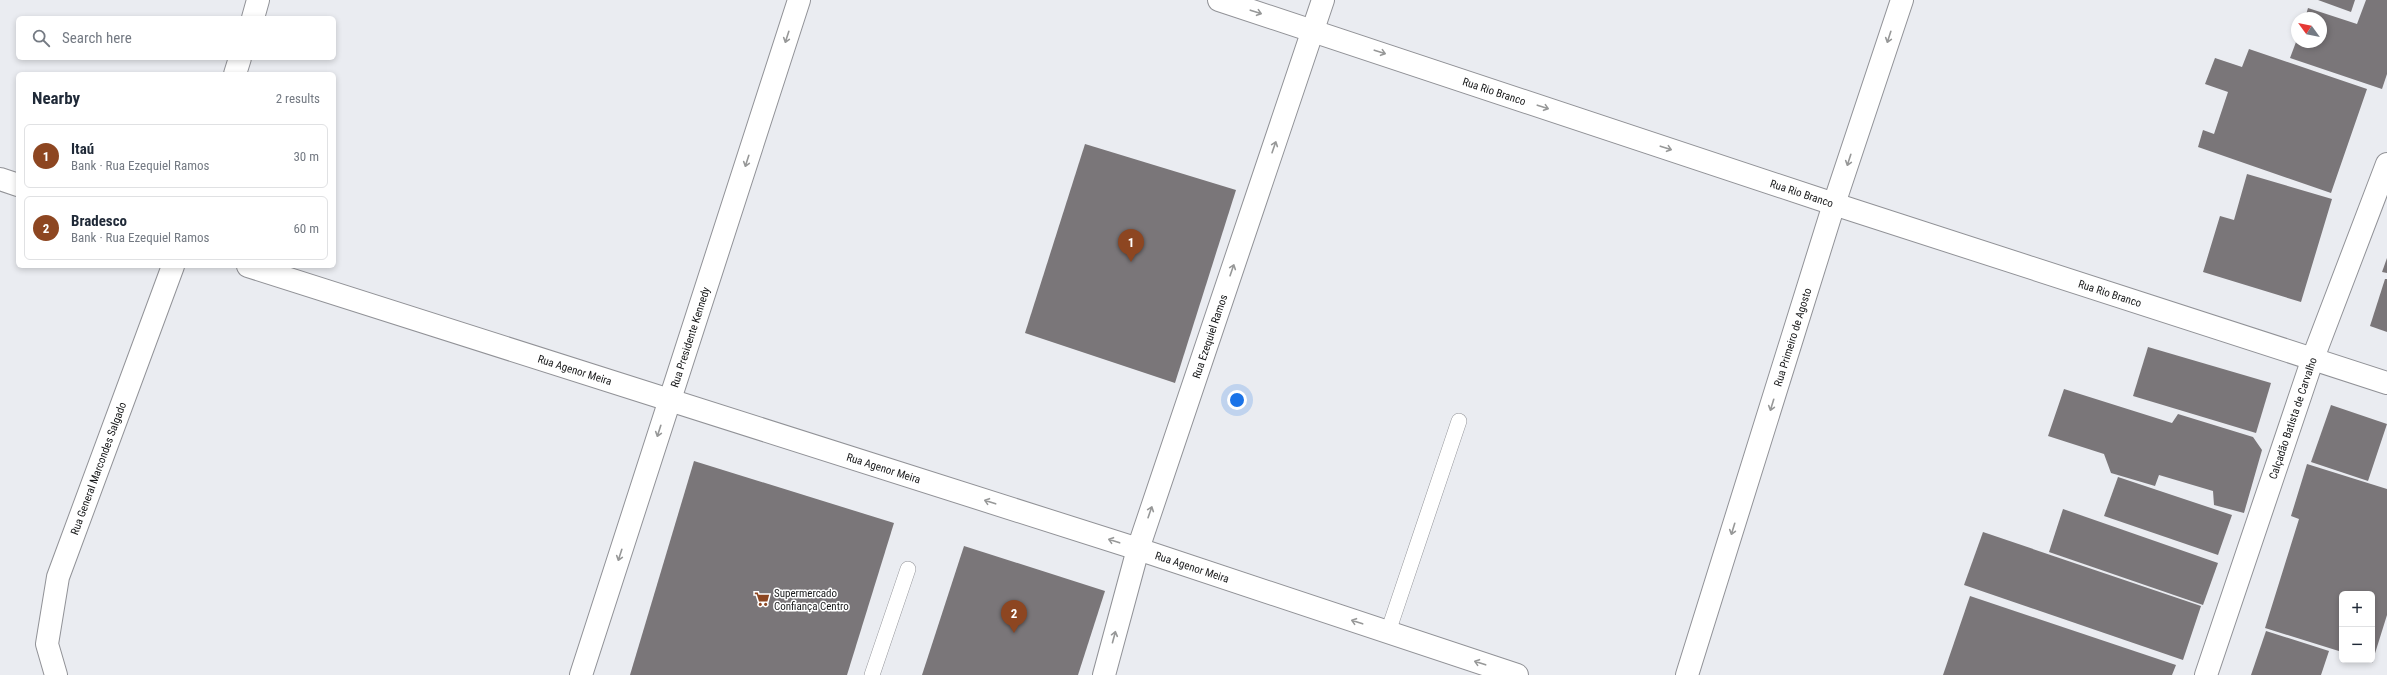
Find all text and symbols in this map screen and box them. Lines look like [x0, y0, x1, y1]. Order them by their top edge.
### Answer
one-way arrow [1249, 9, 1262, 16]
north arrow [2291, 12, 2327, 48]
search box [16, 16, 336, 60]
icon: search [30, 27, 52, 49]
text: Search here [62, 29, 132, 47]
one-way arrow [783, 30, 790, 43]
one-way arrow [1885, 31, 1893, 43]
one-way arrow [1373, 49, 1385, 57]
street label: Rua Rio Branco [1461, 75, 1528, 108]
text: Nearby [32, 88, 80, 108]
text: 2 results [276, 91, 320, 106]
one-way arrow [1536, 103, 1548, 111]
text: Itaú [71, 140, 94, 158]
one-way arrow [1270, 141, 1278, 153]
one-way arrow [1660, 144, 1672, 152]
text: 1 [43, 149, 49, 164]
text: 30 m [293, 149, 319, 164]
one-way arrow [743, 154, 750, 167]
one-way arrow [1844, 154, 1852, 166]
text: Bank · Rua Ezequiel Ramos [71, 158, 209, 173]
street label: Rua Rio Branco [1768, 177, 1835, 210]
text: Bradesco [71, 212, 127, 230]
text: 2 [43, 221, 49, 236]
text: 60 m [293, 221, 319, 236]
pin: 1 [1118, 229, 1144, 262]
text: Bank · Rua Ezequiel Ramos [71, 230, 209, 245]
one-way arrow [1229, 264, 1236, 277]
street label: Rua Rio Branco [2076, 277, 2144, 310]
street label: Rua Presidente Kennedy [668, 285, 713, 389]
street label: Rua Primeiro de Agosto [1771, 286, 1815, 388]
street label: Rua Ezequiel Ramos [1190, 293, 1230, 380]
street label: Rua Agenor Meira [536, 353, 613, 388]
street label: Calçadão Batista de Carvalho [2267, 355, 2320, 481]
your location [1227, 390, 1247, 410]
one-way arrow [1767, 398, 1775, 410]
street label: Rua General Marcondes Salgado [68, 400, 129, 537]
one-way arrow [655, 425, 663, 437]
street label: Rua Agenor Meira [845, 451, 922, 486]
one-way arrow [983, 498, 996, 505]
one-way arrow [1147, 506, 1154, 519]
one-way arrow [1729, 522, 1736, 535]
one-way arrow [1108, 537, 1120, 545]
one-way arrow [616, 548, 623, 561]
street label: Rua Agenor Meira [1153, 549, 1231, 586]
place label: Supermercado Confiança Centro [774, 587, 849, 613]
supermarket icon: Supermercado Confiança Centro [753, 590, 771, 608]
map controls [2339, 591, 2375, 663]
button: + [2339, 591, 2375, 627]
pin: 2 [1001, 600, 1027, 633]
one-way arrow [1350, 618, 1363, 625]
button: − [2339, 627, 2375, 663]
one-way arrow [1111, 631, 1118, 644]
one-way arrow [1474, 659, 1487, 666]

